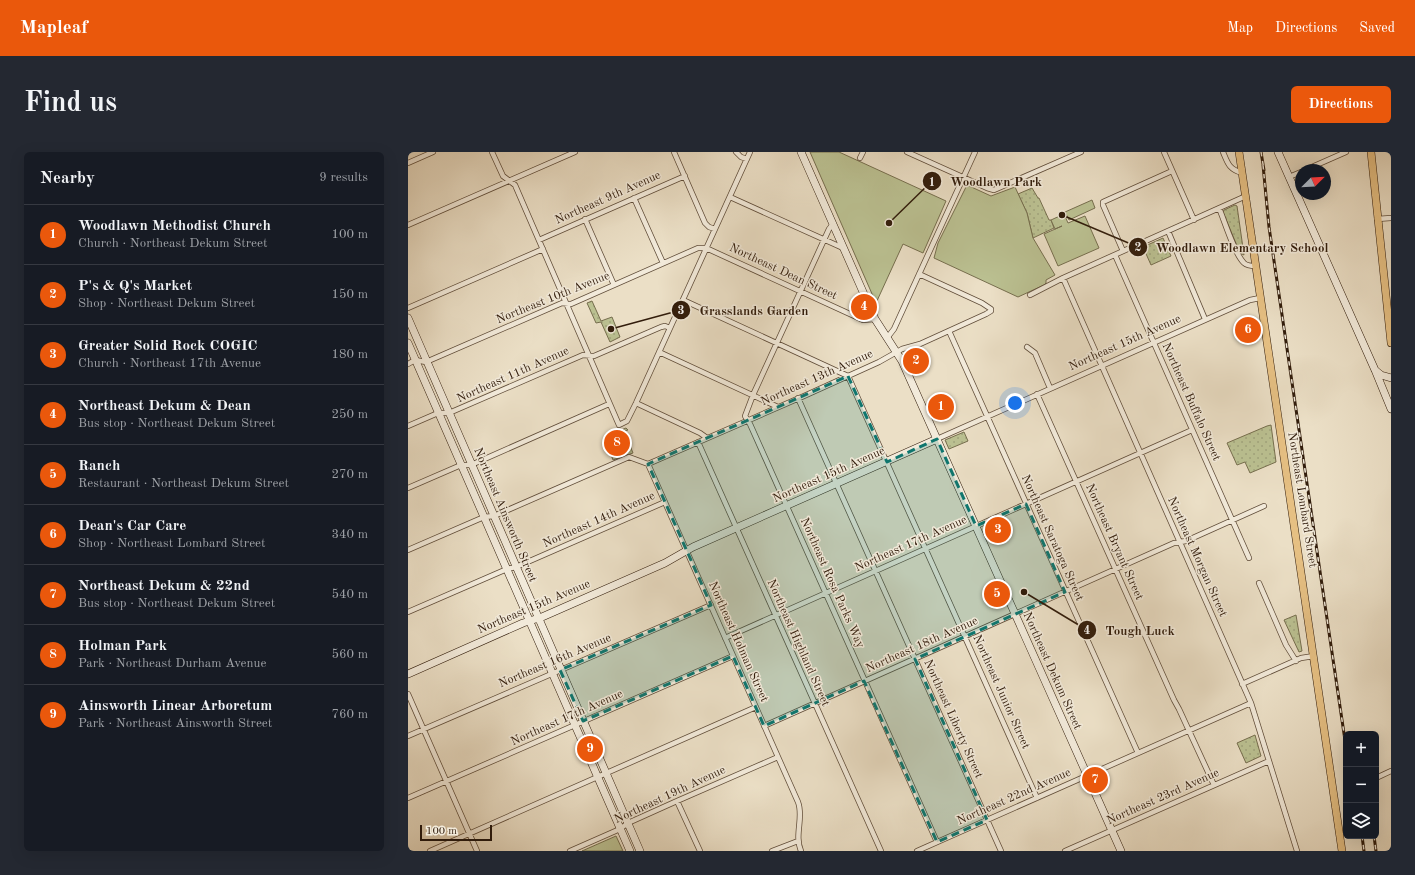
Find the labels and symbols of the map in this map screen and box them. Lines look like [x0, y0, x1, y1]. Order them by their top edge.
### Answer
north arrow [1295, 164, 1331, 200]
street label: Northeast 9th Avenue [553, 169, 663, 227]
callout: Woodlawn Park [922, 169, 1050, 194]
text: Woodlawn Park [950, 176, 1043, 189]
text: 1 [929, 177, 935, 189]
callout: Woodlawn Elementary School [1128, 235, 1337, 260]
street label: Northeast Dean Street [727, 242, 839, 302]
text: 2 [1135, 242, 1142, 254]
text: Woodlawn Elementary School [1156, 242, 1328, 255]
street label: Northeast 10th Avenue [495, 270, 612, 326]
pin: 4 [851, 292, 877, 322]
callout: Grasslands Garden [671, 298, 816, 323]
text: 3 [678, 305, 685, 317]
text: Grasslands Garden [700, 305, 808, 318]
street label: Northeast 15th Avenue [1067, 312, 1183, 373]
pin: 6 [1235, 315, 1261, 345]
street label: Northeast Buffalo Street [1159, 341, 1223, 463]
street label: Northeast 11th Avenue [455, 345, 571, 405]
pin: 2 [903, 346, 929, 376]
street label: Northeast 13th Avenue [759, 348, 875, 408]
pin: 1 [928, 392, 954, 422]
your location [1005, 393, 1025, 413]
pin: 8 [604, 428, 630, 458]
street label: Northeast Lombard Street [1285, 431, 1319, 569]
street label: Northeast 15th Avenue [771, 444, 887, 505]
street label: Northeast Ainsworth Street [471, 446, 539, 584]
street label: Northeast Saratoga Street [1019, 473, 1085, 603]
street label: Northeast Bryant Street [1083, 482, 1145, 602]
street label: Northeast 14th Avenue [541, 490, 657, 550]
street label: Northeast Morgan Street [1165, 495, 1229, 619]
street label: Northeast 17th Avenue [853, 514, 969, 574]
pin: 3 [985, 515, 1011, 545]
street label: Northeast Rosa Parks Way [798, 516, 866, 651]
street label: Northeast 15th Avenue [475, 577, 593, 636]
street label: Northeast Highland Street [764, 578, 832, 708]
pin: 5 [984, 579, 1010, 609]
street label: Northeast Holman Street [706, 580, 770, 704]
street label: Northeast Dekum Street [1021, 610, 1083, 732]
street label: Northeast 18th Avenue [864, 615, 980, 675]
callout: Tough Luck [1077, 618, 1183, 643]
text: 4 [1084, 625, 1091, 637]
text: Tough Luck [1105, 625, 1175, 638]
street label: Northeast 16th Avenue [497, 632, 614, 690]
street label: Northeast Junior Street [970, 633, 1032, 751]
street label: Northeast Liberty Street [921, 658, 985, 780]
street label: Northeast 17th Avenue [509, 688, 625, 748]
pin: 9 [577, 734, 603, 764]
street label: Northeast 19th Avenue [613, 764, 728, 826]
pin: 7 [1082, 765, 1108, 795]
street label: Northeast 22nd Avenue [955, 766, 1073, 828]
street label: Northeast 23rd Avenue [1105, 767, 1221, 827]
scale bar [420, 823, 492, 842]

